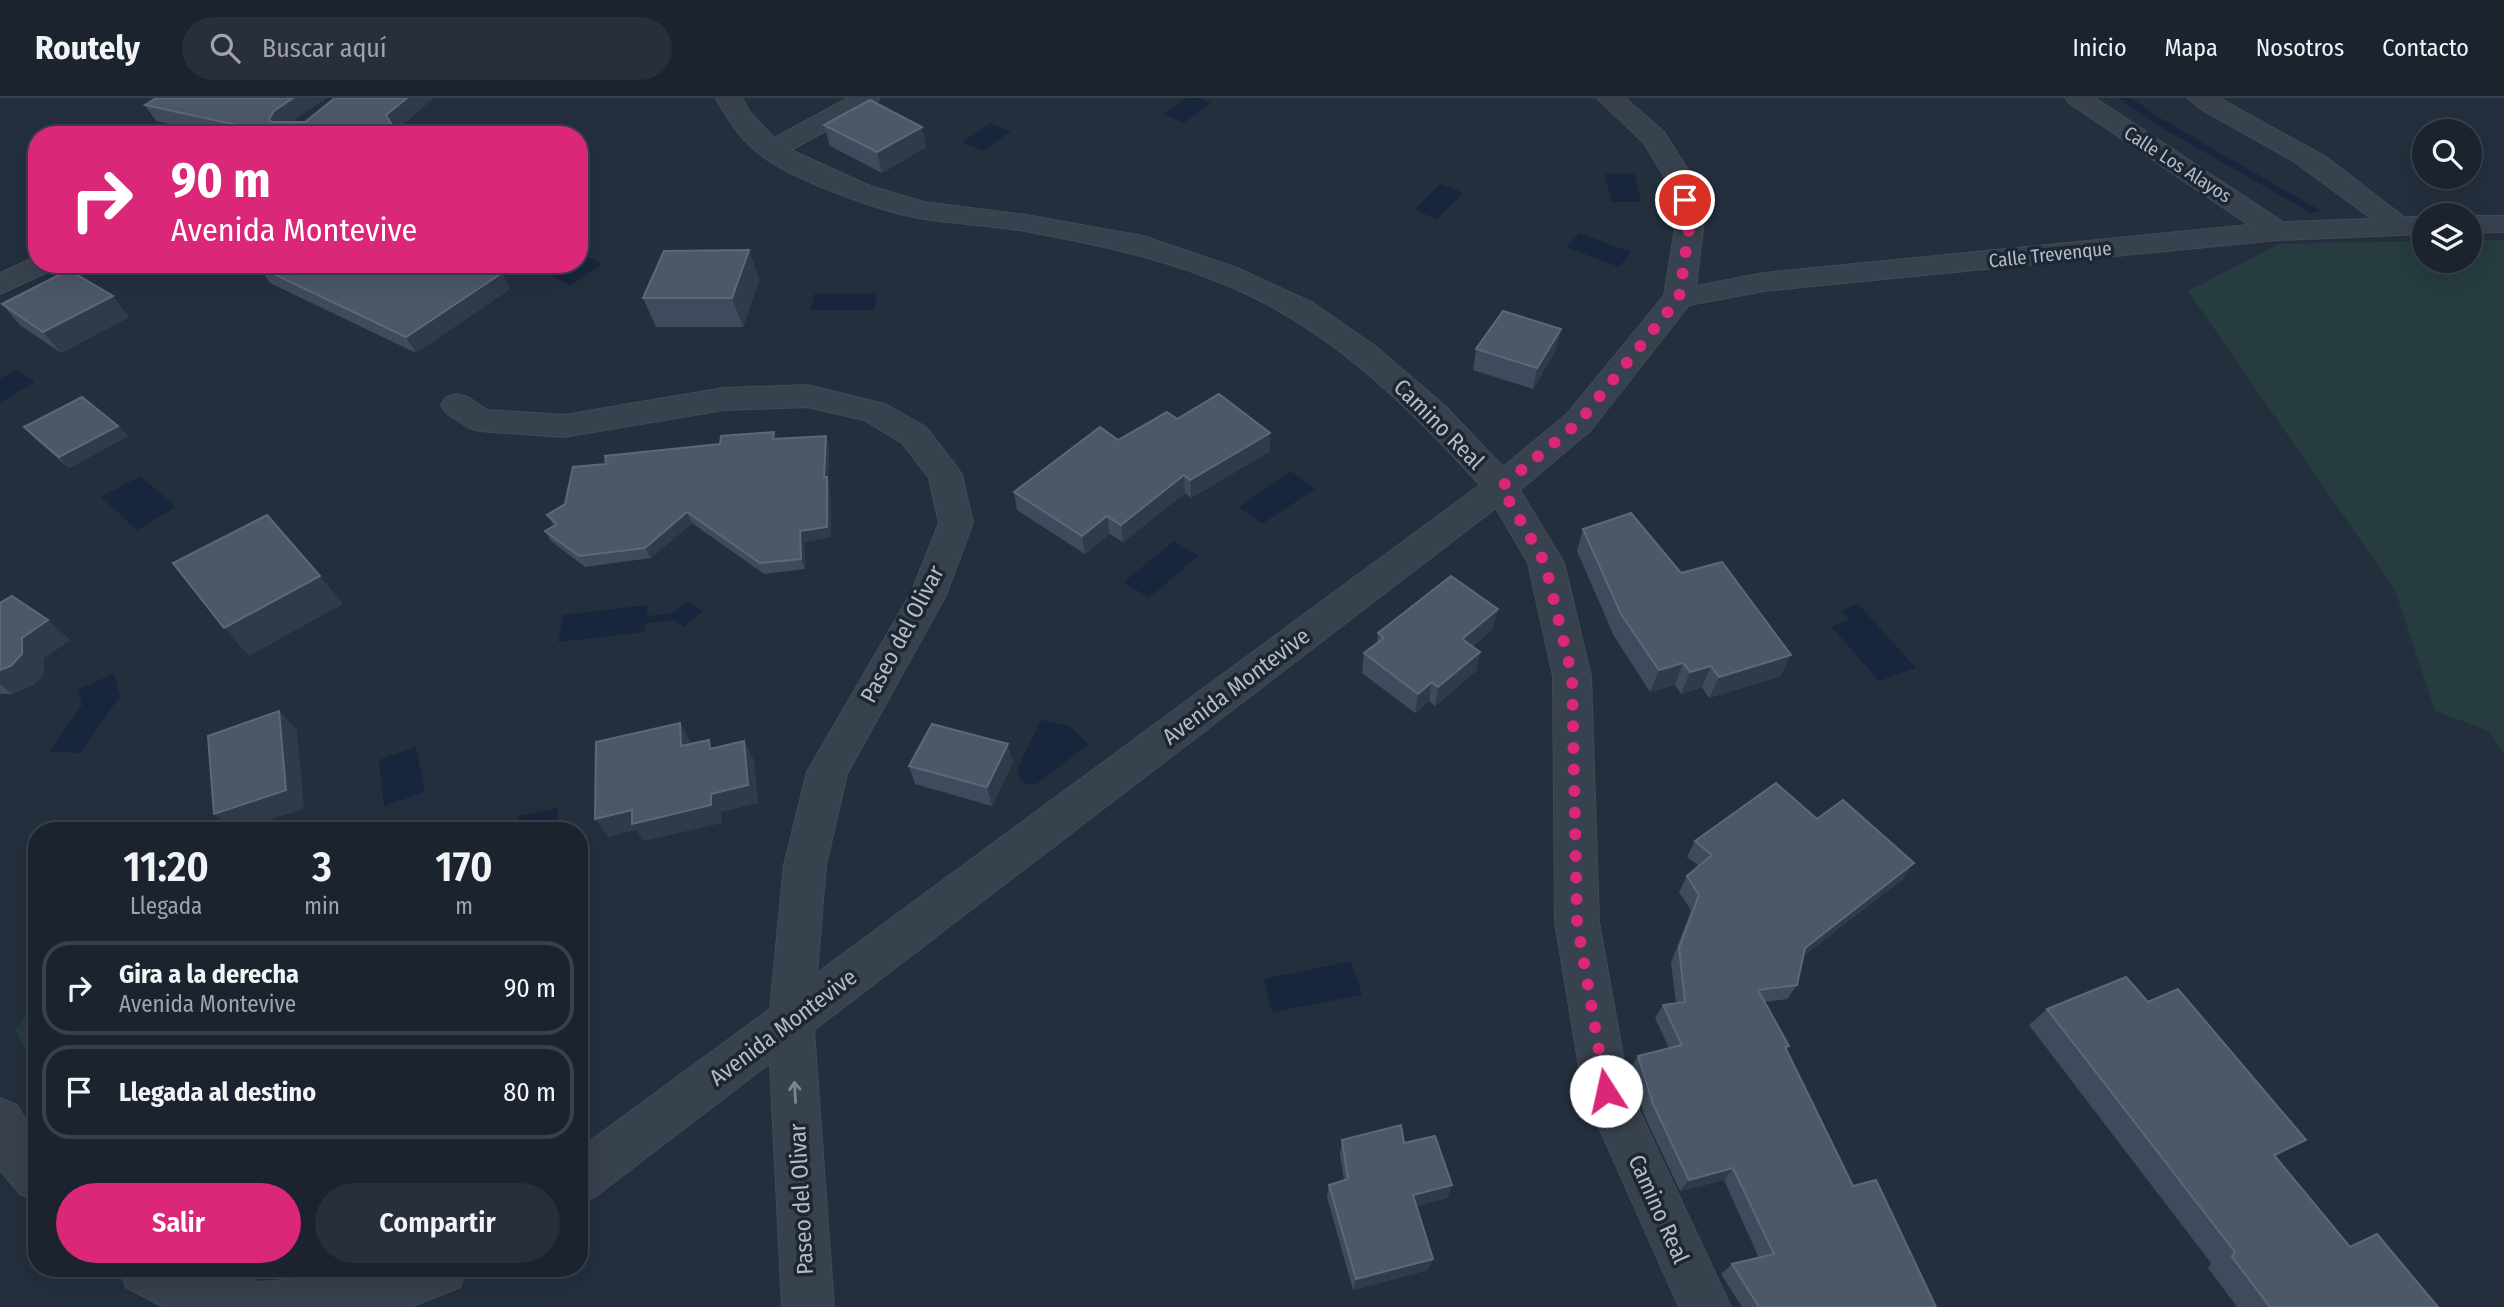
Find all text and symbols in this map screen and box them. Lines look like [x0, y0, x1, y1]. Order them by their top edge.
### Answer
search box [182, 17, 672, 80]
text: Routely [35, 28, 140, 68]
icon: search [206, 29, 244, 67]
text: Buscar aquí [262, 33, 387, 64]
text: Inicio [2073, 34, 2127, 62]
text: Mapa [2165, 34, 2218, 62]
text: Nosotros [2256, 34, 2344, 62]
text: Contacto [2382, 34, 2469, 62]
map controls [2412, 119, 2482, 273]
button: search [2412, 119, 2482, 189]
street label: Calle Los Alayos [2120, 121, 2236, 208]
text: 90 m [171, 151, 271, 210]
icon: right [56, 154, 147, 245]
pin [1655, 170, 1715, 230]
icon: arrive [1666, 181, 1704, 219]
button: layers [2412, 203, 2482, 273]
text: Avenida Montevive [171, 211, 417, 249]
street label: Calle Trevenque [1988, 237, 2113, 272]
street label: Camino Real [1388, 373, 1490, 475]
street label: Paseo del Olivar [854, 561, 950, 707]
street label: Avenida Montevive [1157, 622, 1315, 750]
text: 11:20 [123, 842, 209, 892]
text: 3 [312, 842, 332, 892]
text: 170 [435, 842, 493, 892]
text: Llegada [130, 892, 202, 920]
text: min [304, 892, 340, 920]
text: m [455, 892, 473, 920]
text: Gira a la derecha [119, 959, 299, 990]
street label: Avenida Montevive [704, 963, 862, 1091]
icon: right [60, 969, 98, 1007]
text: 90 m [504, 973, 556, 1004]
text: Avenida Montevive [119, 990, 296, 1018]
position arrow [1569, 1054, 1643, 1128]
icon: arrive [60, 1073, 98, 1111]
text: Llegada al destino [119, 1077, 316, 1108]
text: 80 m [503, 1077, 556, 1108]
one-way arrow [788, 1081, 801, 1104]
street label: Paseo del Olivar [783, 1123, 819, 1275]
street label: Camino Real [1623, 1150, 1695, 1268]
button: Salir [56, 1183, 301, 1263]
button: Compartir [315, 1183, 560, 1263]

